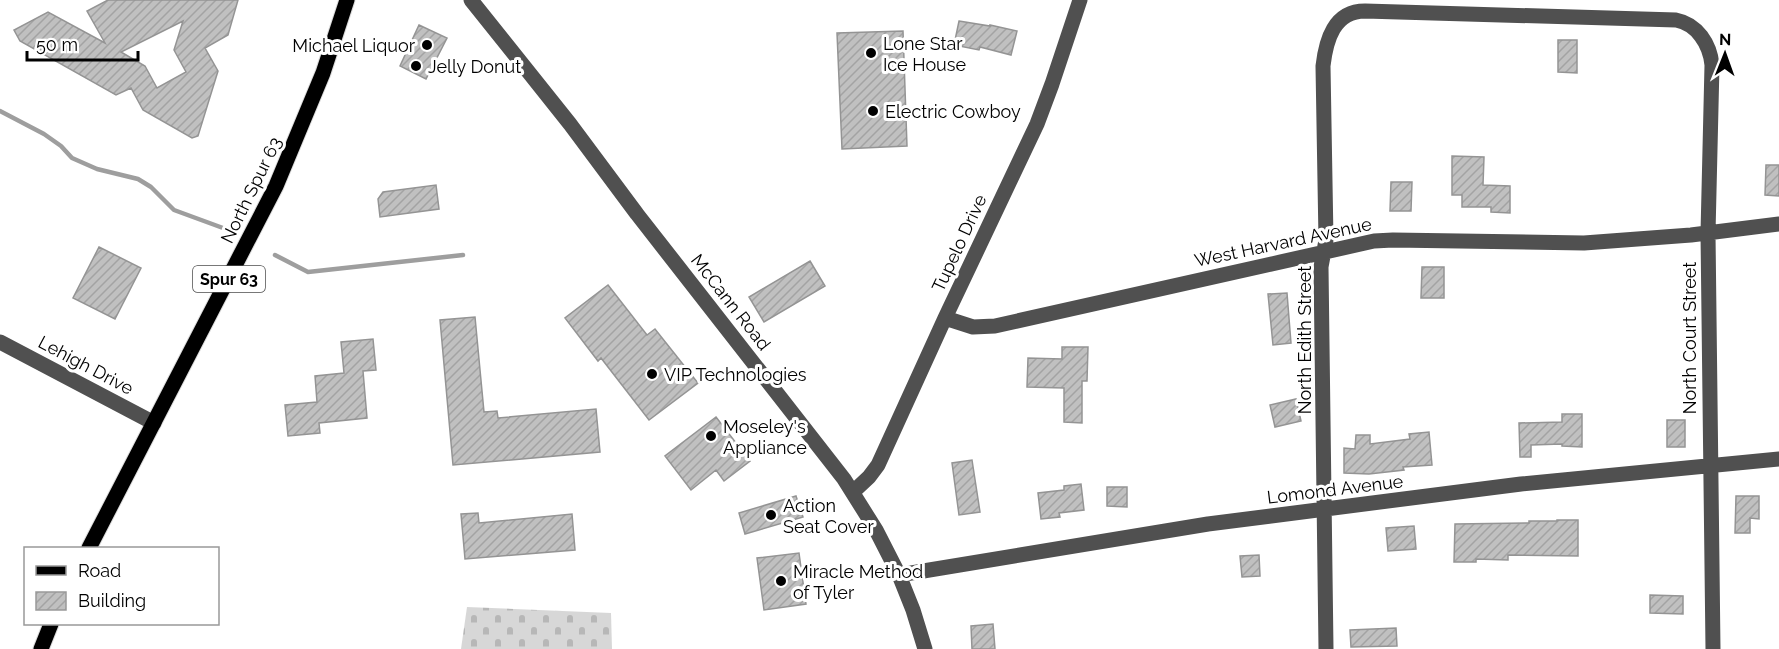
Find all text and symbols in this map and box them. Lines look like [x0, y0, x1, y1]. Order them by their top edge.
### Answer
scale bar [27, 24, 138, 62]
north arrow [1695, 24, 1755, 84]
text: N [1719, 30, 1732, 49]
place label: Lone Star Ice House [883, 33, 966, 75]
text: 50 m [36, 34, 78, 55]
place label: Michael Liquor [292, 35, 416, 56]
marker: Michael Liquor [420, 38, 434, 52]
marker: Lone Star Ice House [864, 46, 878, 60]
place label: Jelly Donut [428, 56, 521, 77]
marker: Jelly Donut [409, 59, 423, 73]
place label: Electric Cowboy [885, 101, 1021, 122]
marker: Electric Cowboy [866, 104, 880, 118]
street label: North Spur 63 [216, 133, 286, 247]
street label: Tupelo Drive [927, 191, 991, 295]
street label: West Harvard Avenue [1193, 213, 1374, 271]
street label: McCann Road [687, 250, 775, 354]
street label: North Court Street [1679, 262, 1700, 414]
road number: Spur 63 [193, 266, 265, 292]
street label: North Edith Street [1294, 266, 1315, 414]
street label: Lehigh Drive [35, 331, 137, 399]
place label: VIP Technologies [664, 364, 807, 385]
marker: VIP Technologies [645, 367, 659, 381]
place label: Moseley's Appliance [723, 416, 807, 458]
marker: Moseley's Appliance [704, 429, 718, 443]
street label: Lomond Avenue [1266, 470, 1405, 508]
place label: Action Seat Cover [783, 495, 874, 537]
marker: Action Seat Cover [764, 508, 778, 522]
legend [24, 547, 219, 625]
text: Road [78, 560, 121, 581]
place label: Miracle Method of Tyler [793, 561, 923, 603]
marker: Miracle Method of Tyler [774, 574, 788, 588]
text: Building [78, 590, 146, 611]

